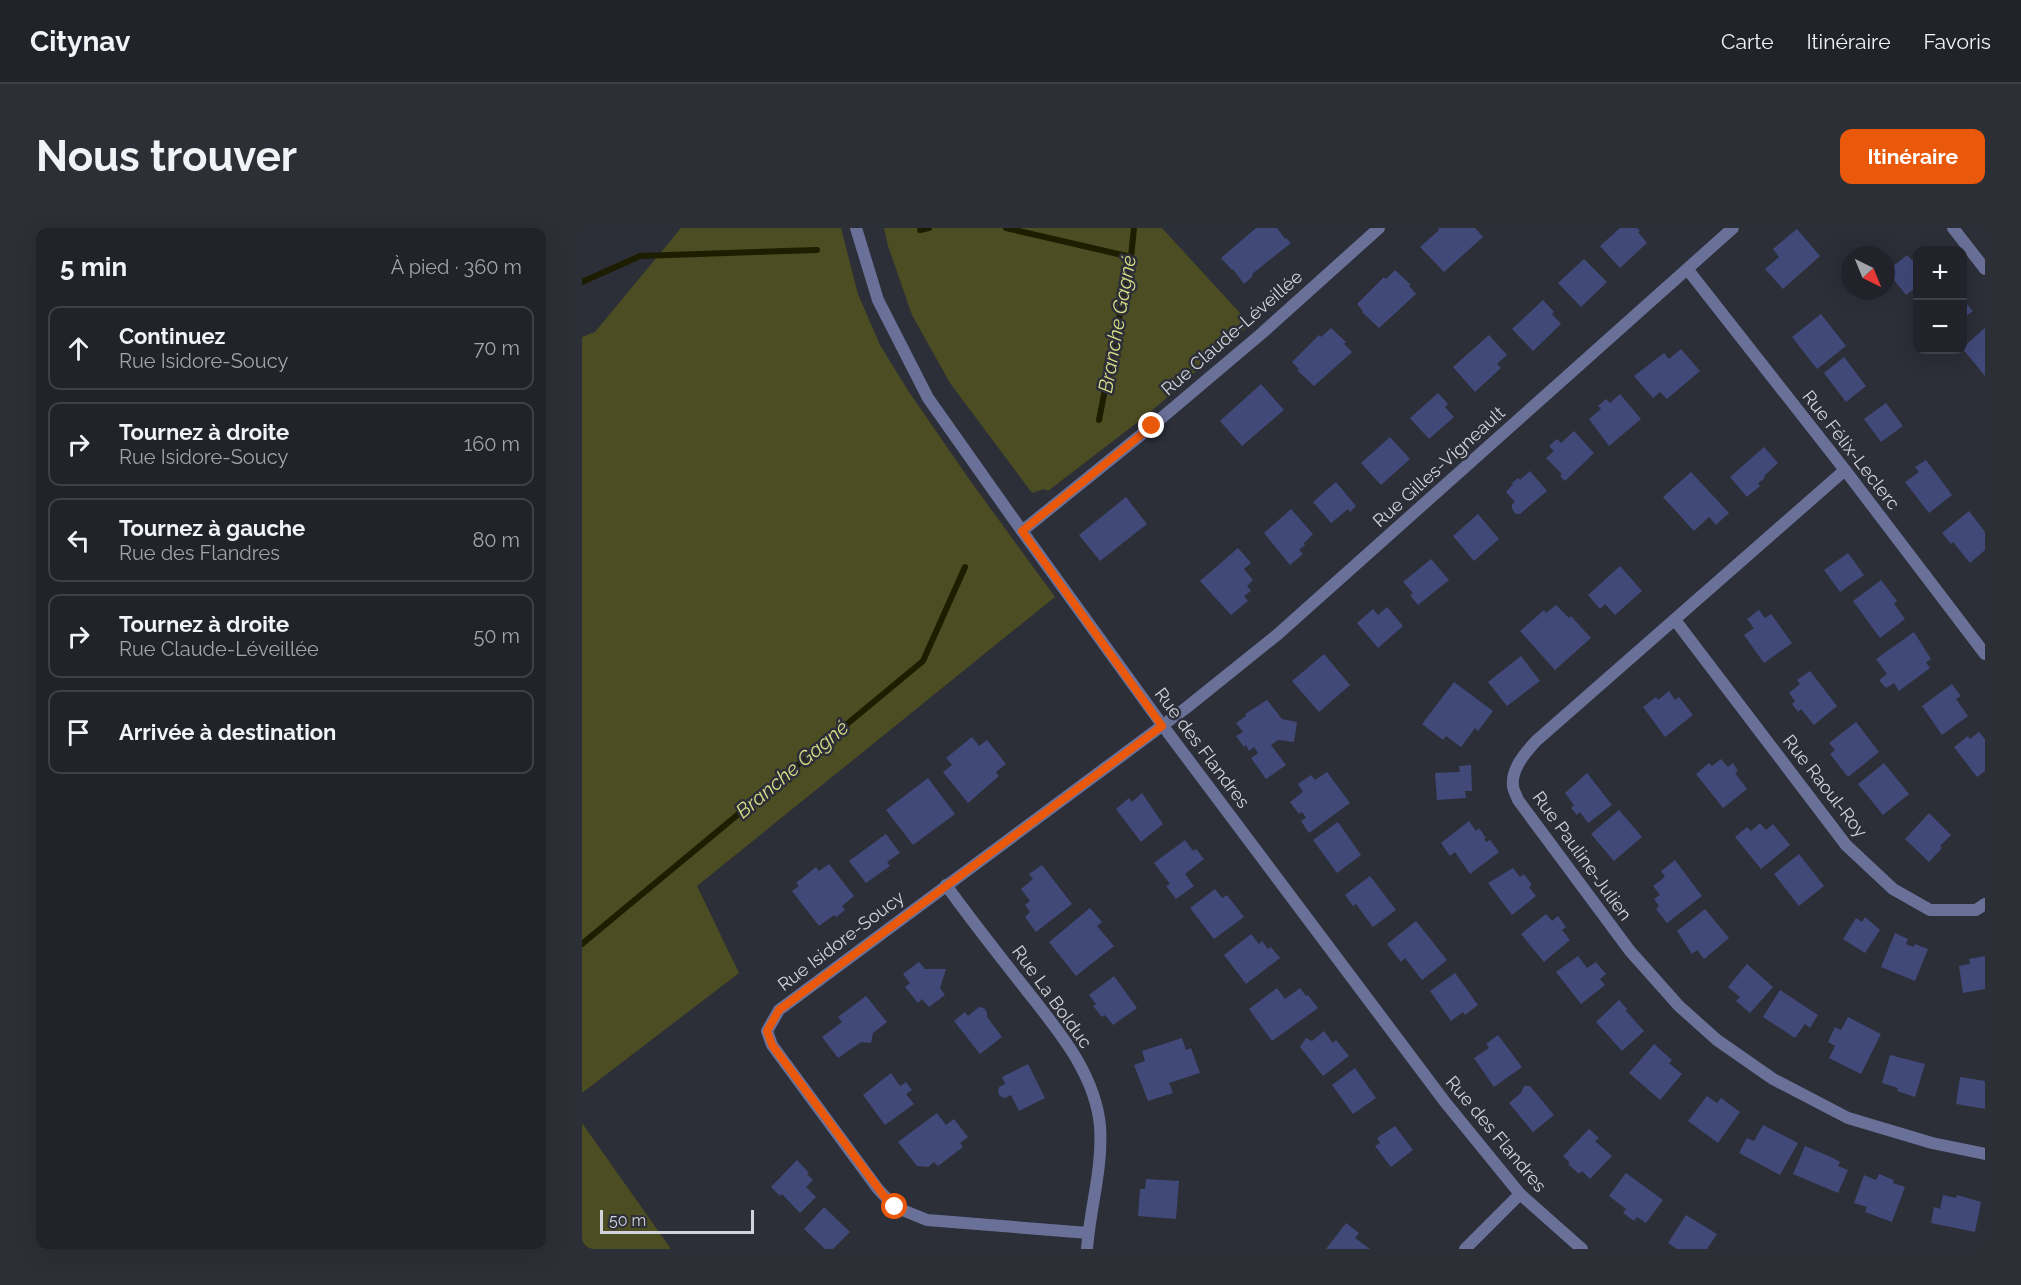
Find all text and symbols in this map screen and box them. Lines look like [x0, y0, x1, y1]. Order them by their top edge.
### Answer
text: Citynav [30, 25, 130, 58]
text: Carte [1721, 29, 1773, 54]
text: Itinéraire [1806, 29, 1890, 54]
text: Favoris [1923, 29, 1991, 54]
button: Itinéraire [1840, 129, 1985, 184]
text: Nous trouver [36, 132, 297, 181]
north arrow [1841, 246, 1895, 300]
map controls [1913, 246, 1967, 354]
button: + [1913, 246, 1967, 300]
text: 5 min [60, 252, 127, 282]
water label: Branche Gagné [1093, 253, 1141, 395]
text: À pied · 360 m [391, 255, 522, 279]
street label: Rue Claude-Léveillée [1157, 265, 1307, 400]
button: − [1913, 300, 1967, 354]
text: Continuez [119, 323, 225, 349]
icon: ahead [62, 332, 95, 365]
text: 70 m [474, 336, 520, 360]
text: Rue Isidore-Soucy [119, 349, 288, 373]
street label: Rue Félix-Leclerc [1798, 386, 1904, 513]
street label: Rue Gilles-Vigneault [1368, 402, 1509, 531]
route end [1138, 412, 1164, 438]
text: Tournez à droite [119, 419, 289, 445]
icon: right [62, 428, 95, 461]
text: 160 m [464, 432, 520, 456]
text: Rue Isidore-Soucy [119, 445, 288, 469]
text: Tournez à gauche [119, 515, 305, 541]
icon: left [62, 524, 95, 557]
text: 80 m [472, 528, 520, 552]
text: Rue des Flandres [119, 541, 280, 565]
text: Tournez à droite [119, 611, 289, 637]
icon: right [62, 620, 95, 653]
text: 50 m [473, 624, 520, 648]
text: Rue Claude-Léveillée [119, 637, 319, 661]
street label: Rue des Flandres [1150, 684, 1255, 812]
water label: Branche Gagné [731, 715, 853, 823]
icon: arrive [62, 716, 95, 749]
text: Arrivée à destination [119, 719, 336, 745]
street label: Rue Raoul-Roy [1779, 730, 1872, 841]
street label: Rue Pauline-Julien [1528, 787, 1636, 924]
street label: Rue Isidore-Soucy [774, 886, 908, 995]
street label: Rue La Bolduc [1008, 941, 1097, 1052]
street label: Rue des Flandres [1442, 1071, 1551, 1196]
route start [881, 1193, 907, 1219]
scale bar [600, 1207, 754, 1234]
text: 50 m [609, 1211, 646, 1230]

